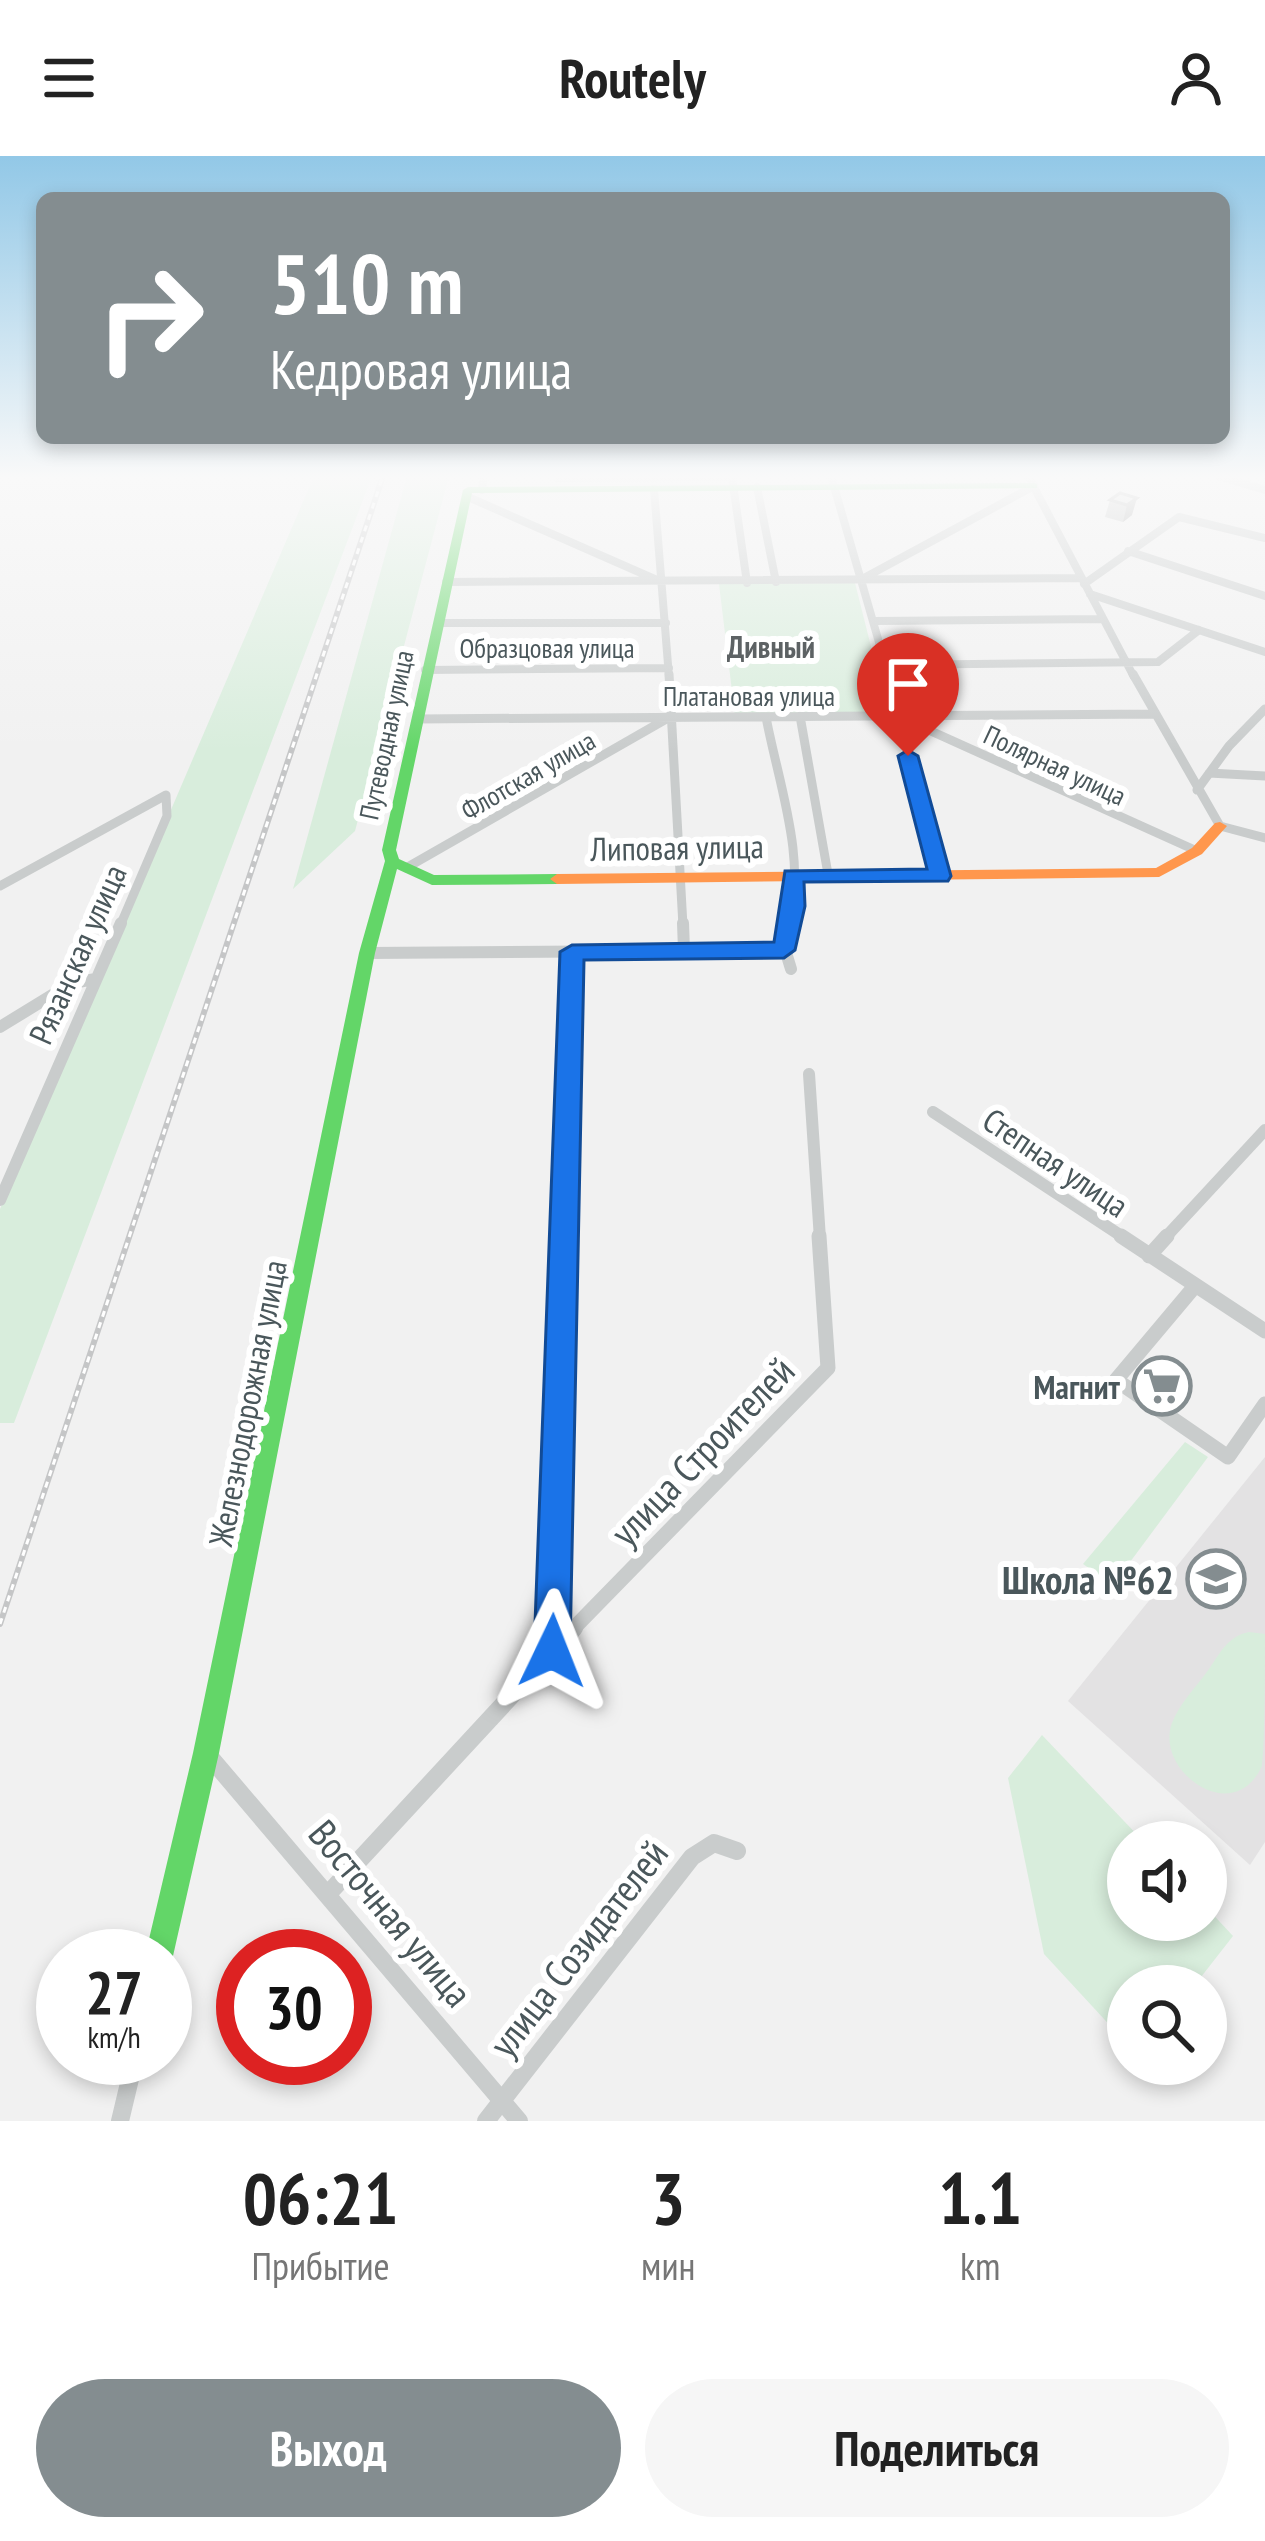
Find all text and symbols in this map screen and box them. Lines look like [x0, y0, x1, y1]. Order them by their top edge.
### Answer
text: Routely [559, 43, 706, 113]
icon: menu [36, 45, 102, 111]
icon: person [1163, 45, 1229, 111]
text: 510 m [270, 228, 463, 337]
icon: right [72, 240, 228, 396]
text: Кедровая улица [270, 334, 572, 404]
district label: Дивный [727, 627, 815, 666]
street label: Образцовая улица [459, 631, 635, 665]
pin [857, 633, 959, 756]
street label: Путеводная улица [351, 647, 421, 823]
icon: arrive [875, 651, 941, 717]
street label: Платановая улица [663, 679, 835, 713]
street label: Полярная улица [978, 717, 1132, 813]
street label: Флотская улица [455, 723, 601, 827]
street label: Липовая улица [589, 824, 764, 870]
street label: Рязанская улица [18, 858, 136, 1050]
street label: Степная улица [975, 1098, 1137, 1226]
street label: Железнодорожная улица [198, 1256, 296, 1551]
street label: улица Строителей [599, 1345, 805, 1557]
supermarket icon: Магнит [1131, 1355, 1193, 1417]
place label: Магнит [1033, 1365, 1121, 1408]
school or university icon: Школа №62 [1185, 1548, 1247, 1610]
place label: Школа №62 [1002, 1554, 1174, 1605]
position arrow [489, 1588, 615, 1714]
street label: Восточная улица [298, 1809, 484, 2017]
map controls [1107, 1821, 1227, 2085]
button: sound [1107, 1821, 1227, 1941]
street label: улица Созидателей [477, 1829, 679, 2067]
speed limit sign: 30 [216, 1929, 372, 2085]
text: 27 [85, 1953, 143, 2031]
button: search [1107, 1965, 1227, 2085]
text: km/h [87, 2017, 141, 2056]
text: 06:21 [243, 2151, 398, 2244]
text: 3 [651, 2151, 686, 2244]
text: 1.1 [938, 2151, 1022, 2244]
text: Прибытие [251, 2240, 390, 2291]
text: мин [641, 2240, 696, 2291]
text: km [960, 2240, 1000, 2291]
button: Выход [36, 2379, 621, 2517]
button: Поделиться [645, 2379, 1229, 2517]

